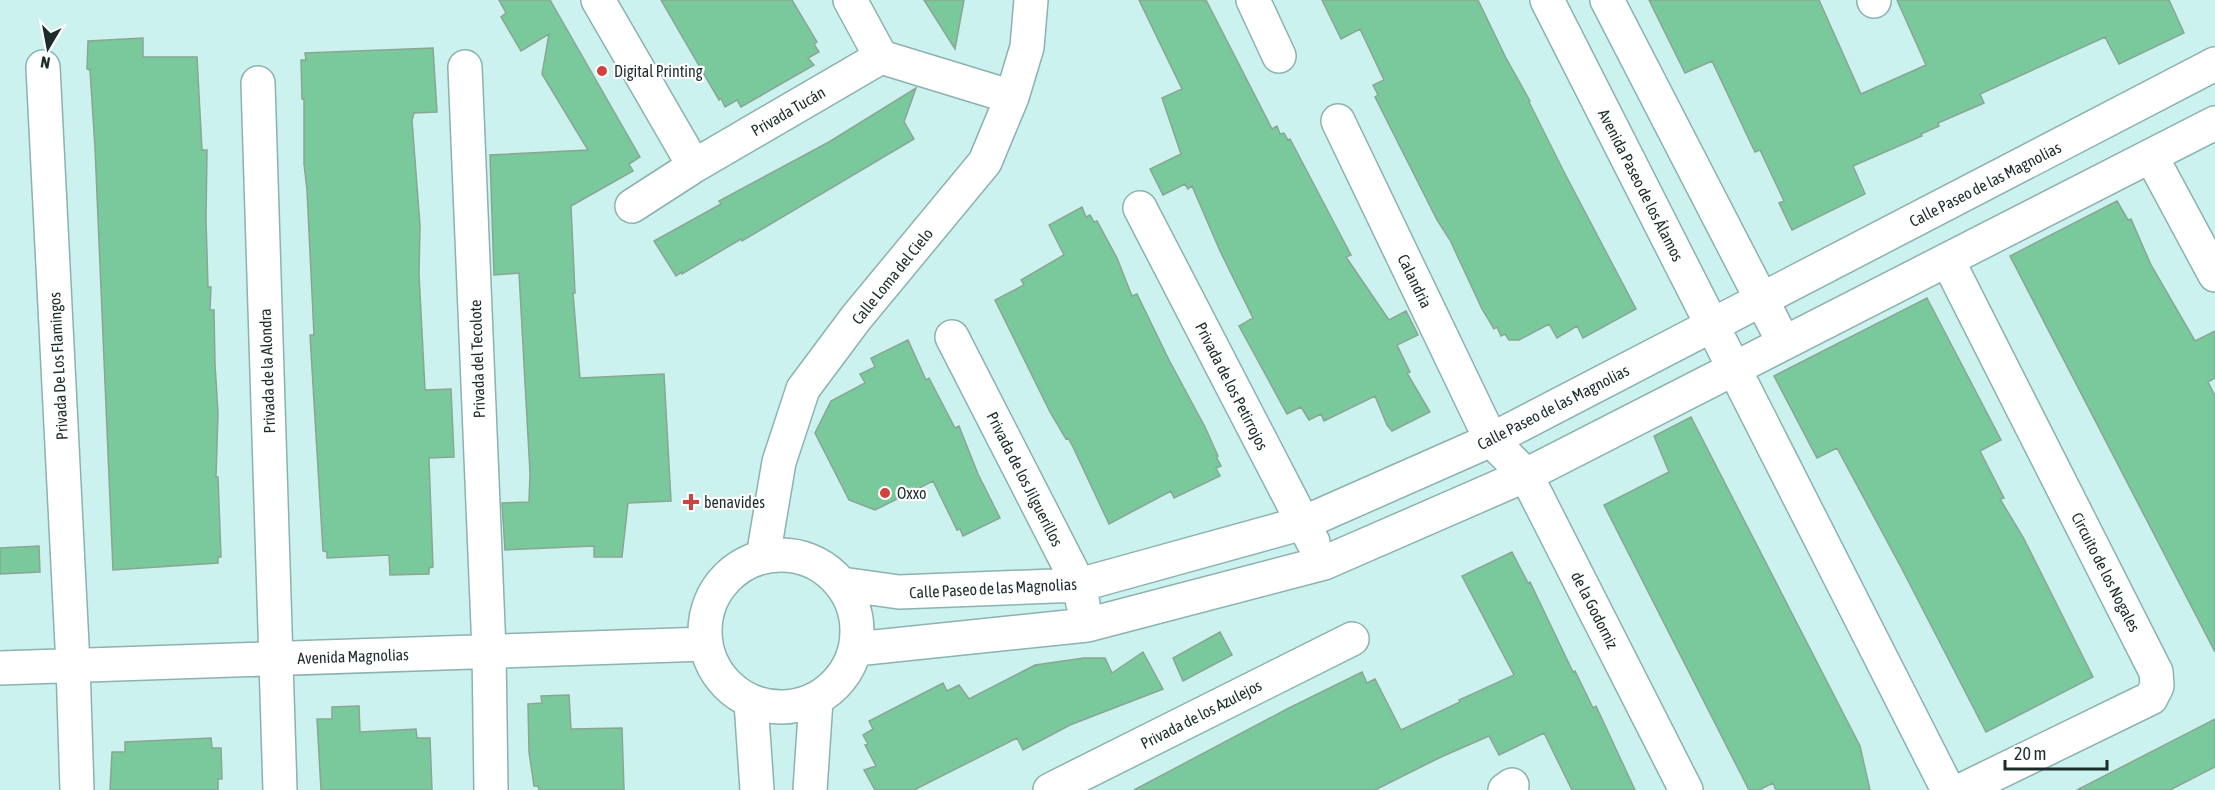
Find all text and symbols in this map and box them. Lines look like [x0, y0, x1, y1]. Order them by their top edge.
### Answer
north arrow [18, 18, 78, 78]
text: N [39, 53, 52, 72]
place label: Digital Printing [614, 62, 703, 81]
marker: Digital Printing [595, 64, 609, 78]
street label: Privada Tucán [748, 83, 828, 139]
street label: Avenida Paseo de los Álamos [1595, 106, 1687, 264]
street label: Calle Paseo de las Magnolias [1906, 138, 2065, 231]
street label: Calle Loma del Cielo [848, 224, 936, 328]
street label: Calandria [1394, 251, 1436, 311]
street label: Privada De Los Flamingos [45, 291, 72, 440]
street label: Privada del Tecolote [466, 299, 488, 419]
street label: Privada de la Alondra [256, 308, 278, 434]
street label: Privada de los Petirrojos [1191, 319, 1272, 454]
street label: Calle Paseo de las Magnolias [1474, 361, 1633, 454]
street label: Privada de los Jilguerillos [982, 409, 1067, 550]
place label: Oxxo [897, 484, 927, 502]
marker: Oxxo [878, 486, 892, 500]
marker: benavides [682, 493, 700, 511]
place label: benavides [704, 493, 765, 511]
street label: Circuito de los Nogales [2067, 509, 2144, 635]
street label: de la Godorniz [1568, 569, 1622, 652]
street label: Calle Paseo de las Magnolias [909, 575, 1078, 602]
street label: Avenida Magnolias [297, 645, 409, 668]
street label: Privada de los Azulejos [1138, 676, 1265, 753]
scale bar [2005, 733, 2107, 771]
text: 20 m [2014, 743, 2046, 764]

